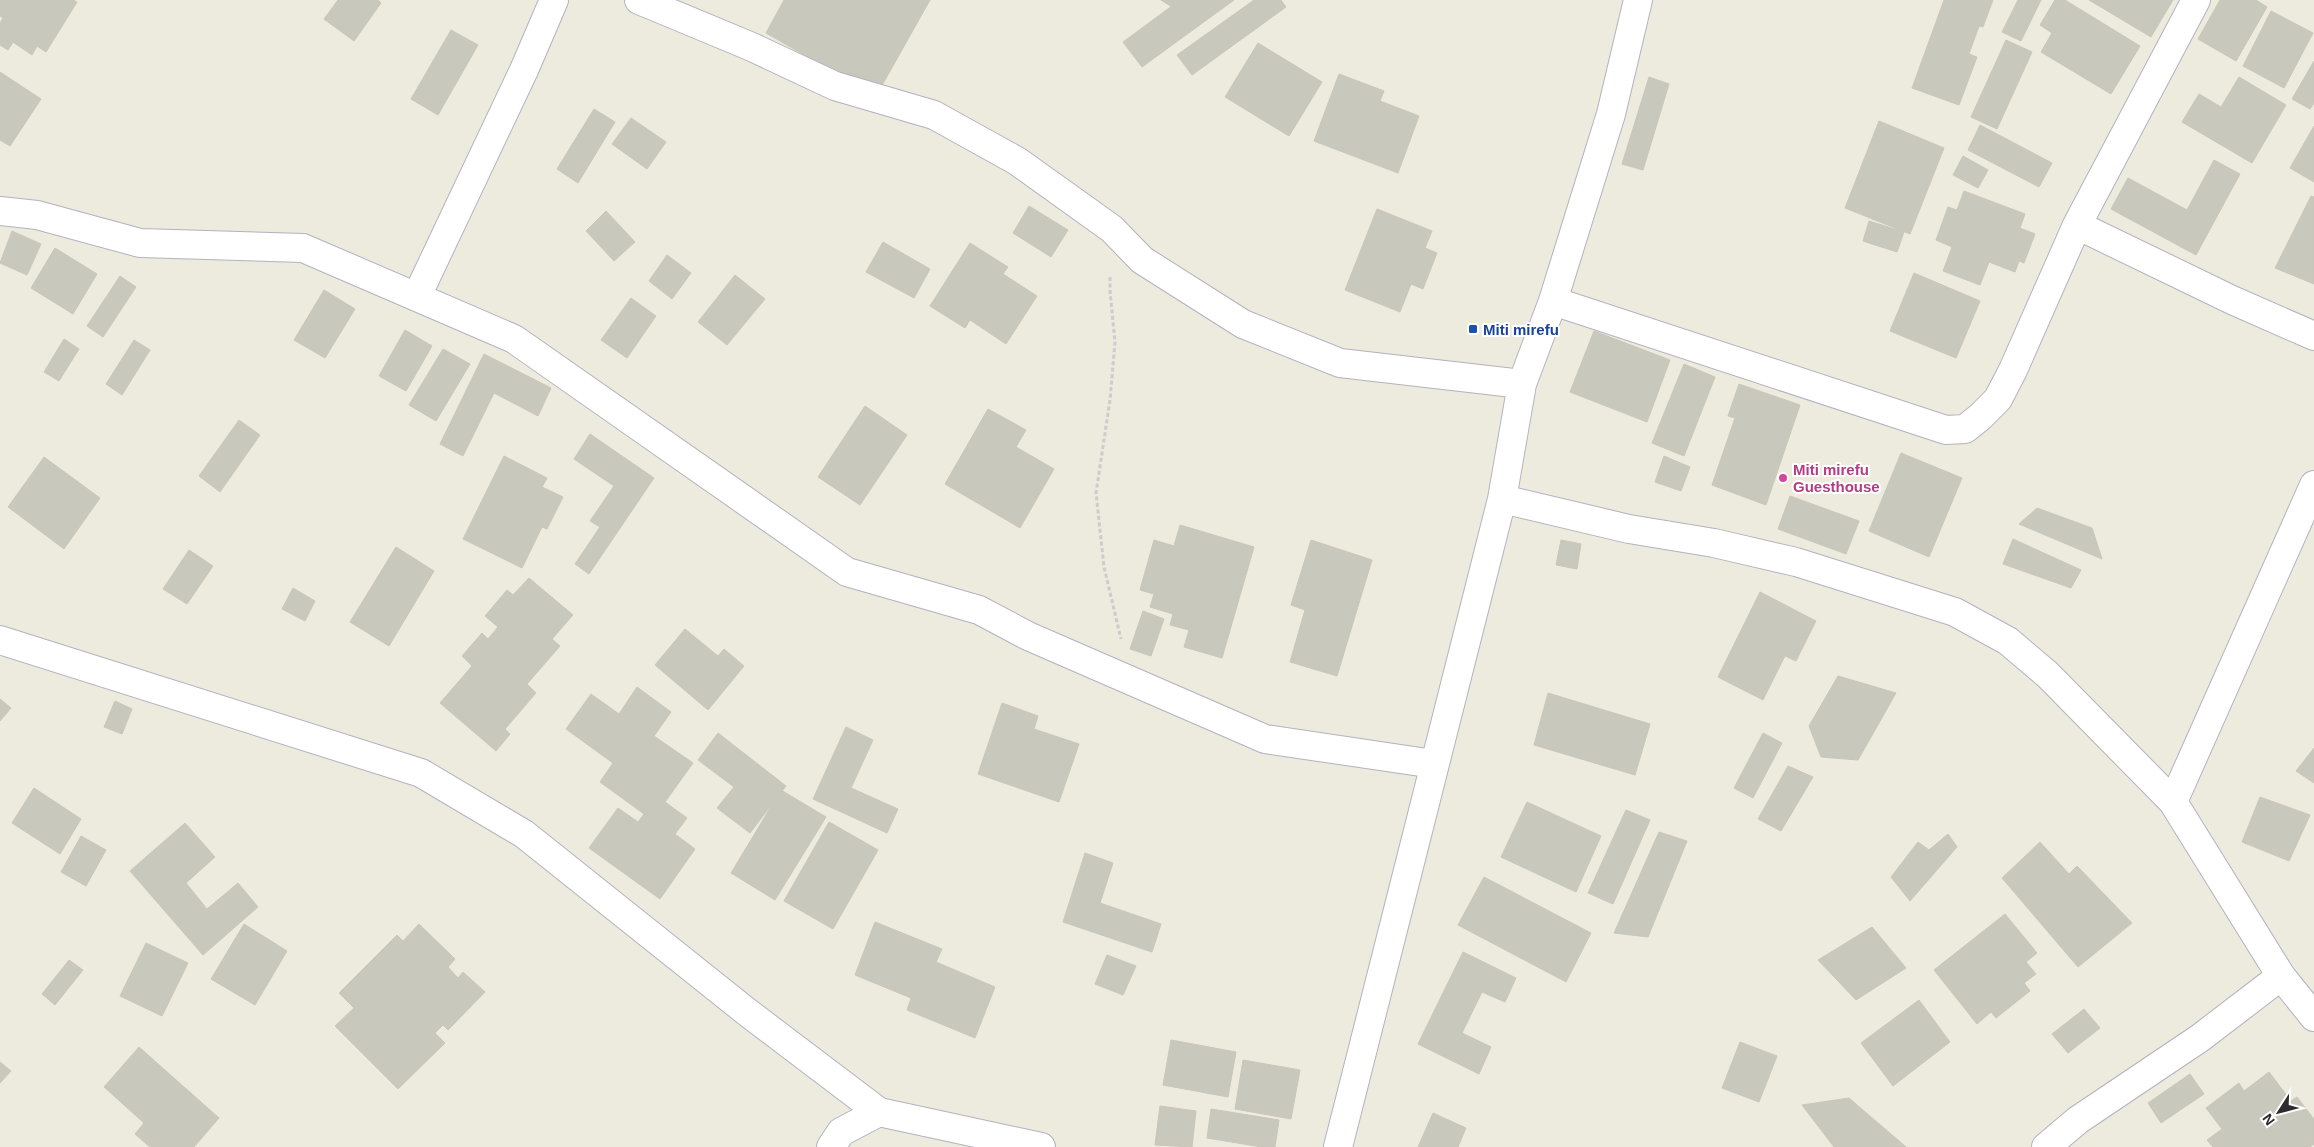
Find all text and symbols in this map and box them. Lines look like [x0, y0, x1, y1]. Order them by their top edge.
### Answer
place label: Miti mirefu [1483, 321, 1559, 338]
marker: Miti mirefu [1467, 323, 1479, 335]
place label: Miti mirefu Guesthouse [1793, 461, 1880, 495]
marker: Miti mirefu Guesthouse [1777, 472, 1789, 484]
north arrow [2254, 1087, 2304, 1137]
text: N [2259, 1111, 2278, 1128]

